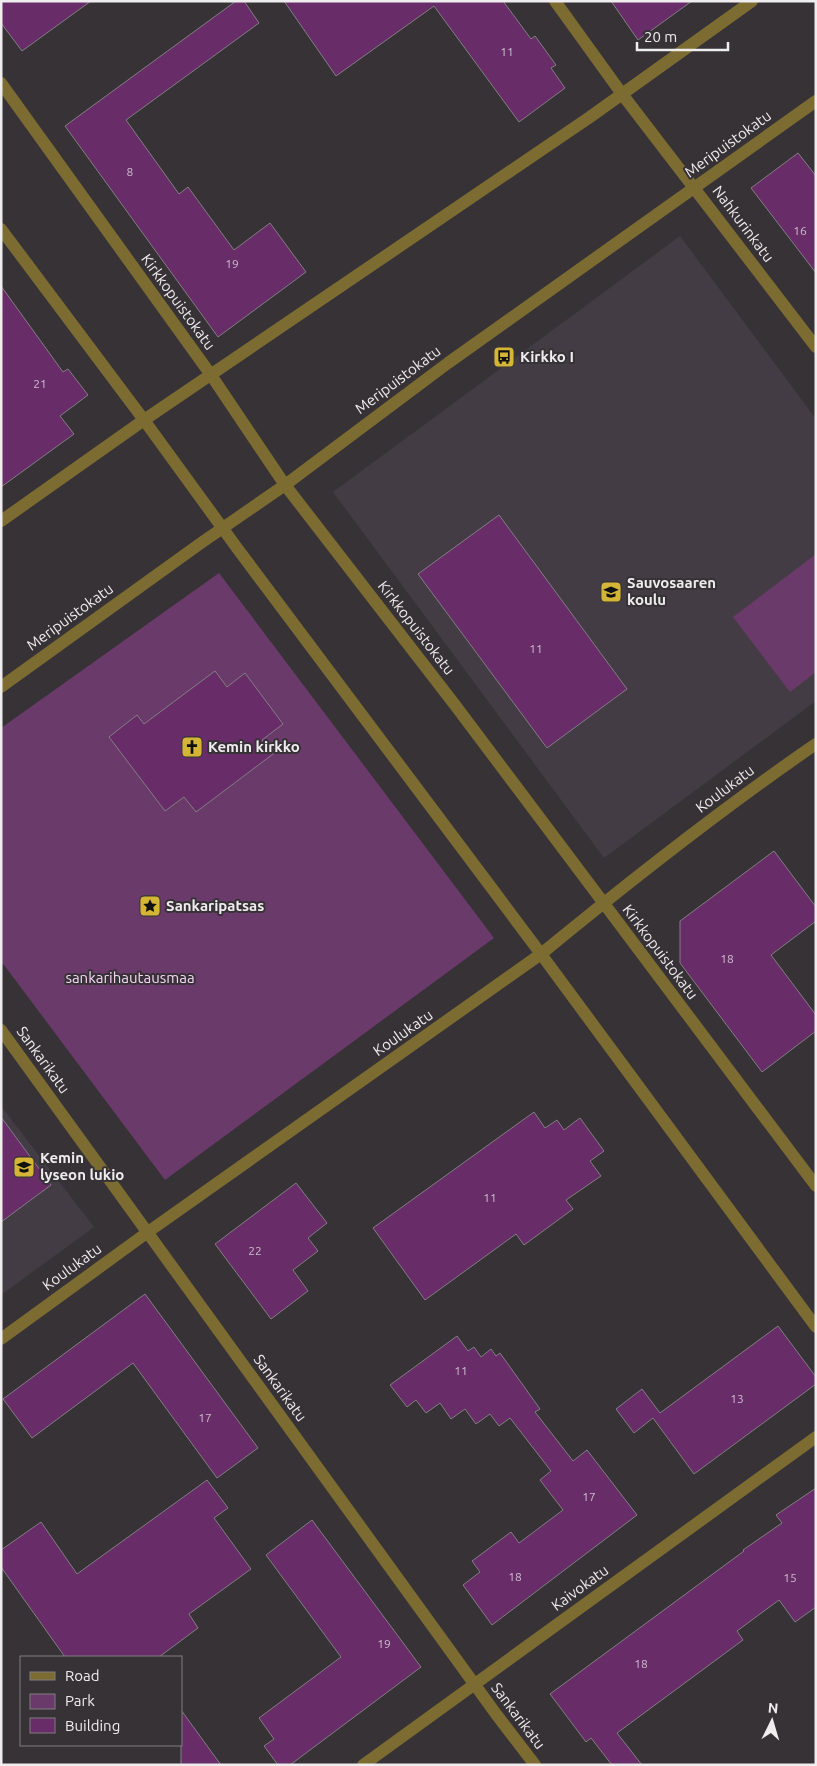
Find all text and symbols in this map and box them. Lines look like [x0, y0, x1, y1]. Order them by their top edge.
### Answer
scale bar [637, 20, 728, 52]
text: 20 m [644, 28, 677, 45]
house number: 11 [500, 45, 514, 58]
street label: Meripuistokatu [681, 107, 774, 181]
house number: 8 [127, 165, 134, 178]
street label: Nahkurinkatu [709, 182, 777, 265]
house number: 16 [793, 224, 807, 237]
street label: Kirkkopuistokatu [138, 250, 219, 353]
house number: 19 [225, 257, 239, 270]
street label: Meripuistokatu [352, 342, 444, 417]
bus stop icon: Kirkko I [492, 345, 516, 369]
place label: Kirkko I [520, 348, 574, 365]
house number: 21 [33, 377, 47, 390]
place label: Sauvosaaren koulu [627, 574, 716, 608]
street label: Kirkkopuistokatu [375, 577, 458, 678]
street label: Meripuistokatu [23, 580, 116, 654]
school or university icon: Sauvosaaren koulu [599, 580, 623, 604]
house number: 11 [529, 642, 543, 655]
church icon: Kemin kirkko [180, 735, 204, 759]
place label: Kemin kirkko [208, 738, 300, 755]
street label: Koulukatu [692, 761, 757, 816]
place icon: Sankaripatsas [138, 894, 162, 918]
place label: Sankaripatsas [166, 897, 264, 914]
street label: Kirkkopuistokatu [619, 901, 702, 1002]
house number: 18 [720, 952, 734, 965]
park label: sankarihautausmaa [65, 969, 195, 986]
street label: Koulukatu [370, 1006, 436, 1059]
street label: Sankarikatu [13, 1023, 73, 1096]
place label: Kemin lyseon lukio [40, 1149, 124, 1183]
school or university icon: Kemin lyseon lukio [12, 1155, 36, 1179]
house number: 11 [483, 1191, 497, 1204]
street label: Koulukatu [39, 1240, 104, 1294]
house number: 22 [248, 1244, 262, 1257]
street label: Sankarikatu [250, 1351, 310, 1424]
house number: 11 [454, 1364, 468, 1377]
house number: 13 [730, 1392, 744, 1405]
house number: 17 [198, 1411, 212, 1424]
house number: 17 [582, 1490, 596, 1503]
street label: Kaivokatu [548, 1561, 612, 1614]
house number: 18 [508, 1570, 522, 1583]
house number: 15 [783, 1571, 797, 1584]
house number: 19 [377, 1637, 391, 1650]
legend [20, 1656, 182, 1746]
house number: 18 [634, 1657, 648, 1670]
text: Road [65, 1667, 100, 1684]
street label: Sankarikatu [488, 1679, 549, 1752]
text: Park [65, 1692, 95, 1709]
north arrow [747, 1696, 797, 1746]
text: N [767, 1700, 779, 1716]
text: Building [65, 1717, 120, 1734]

